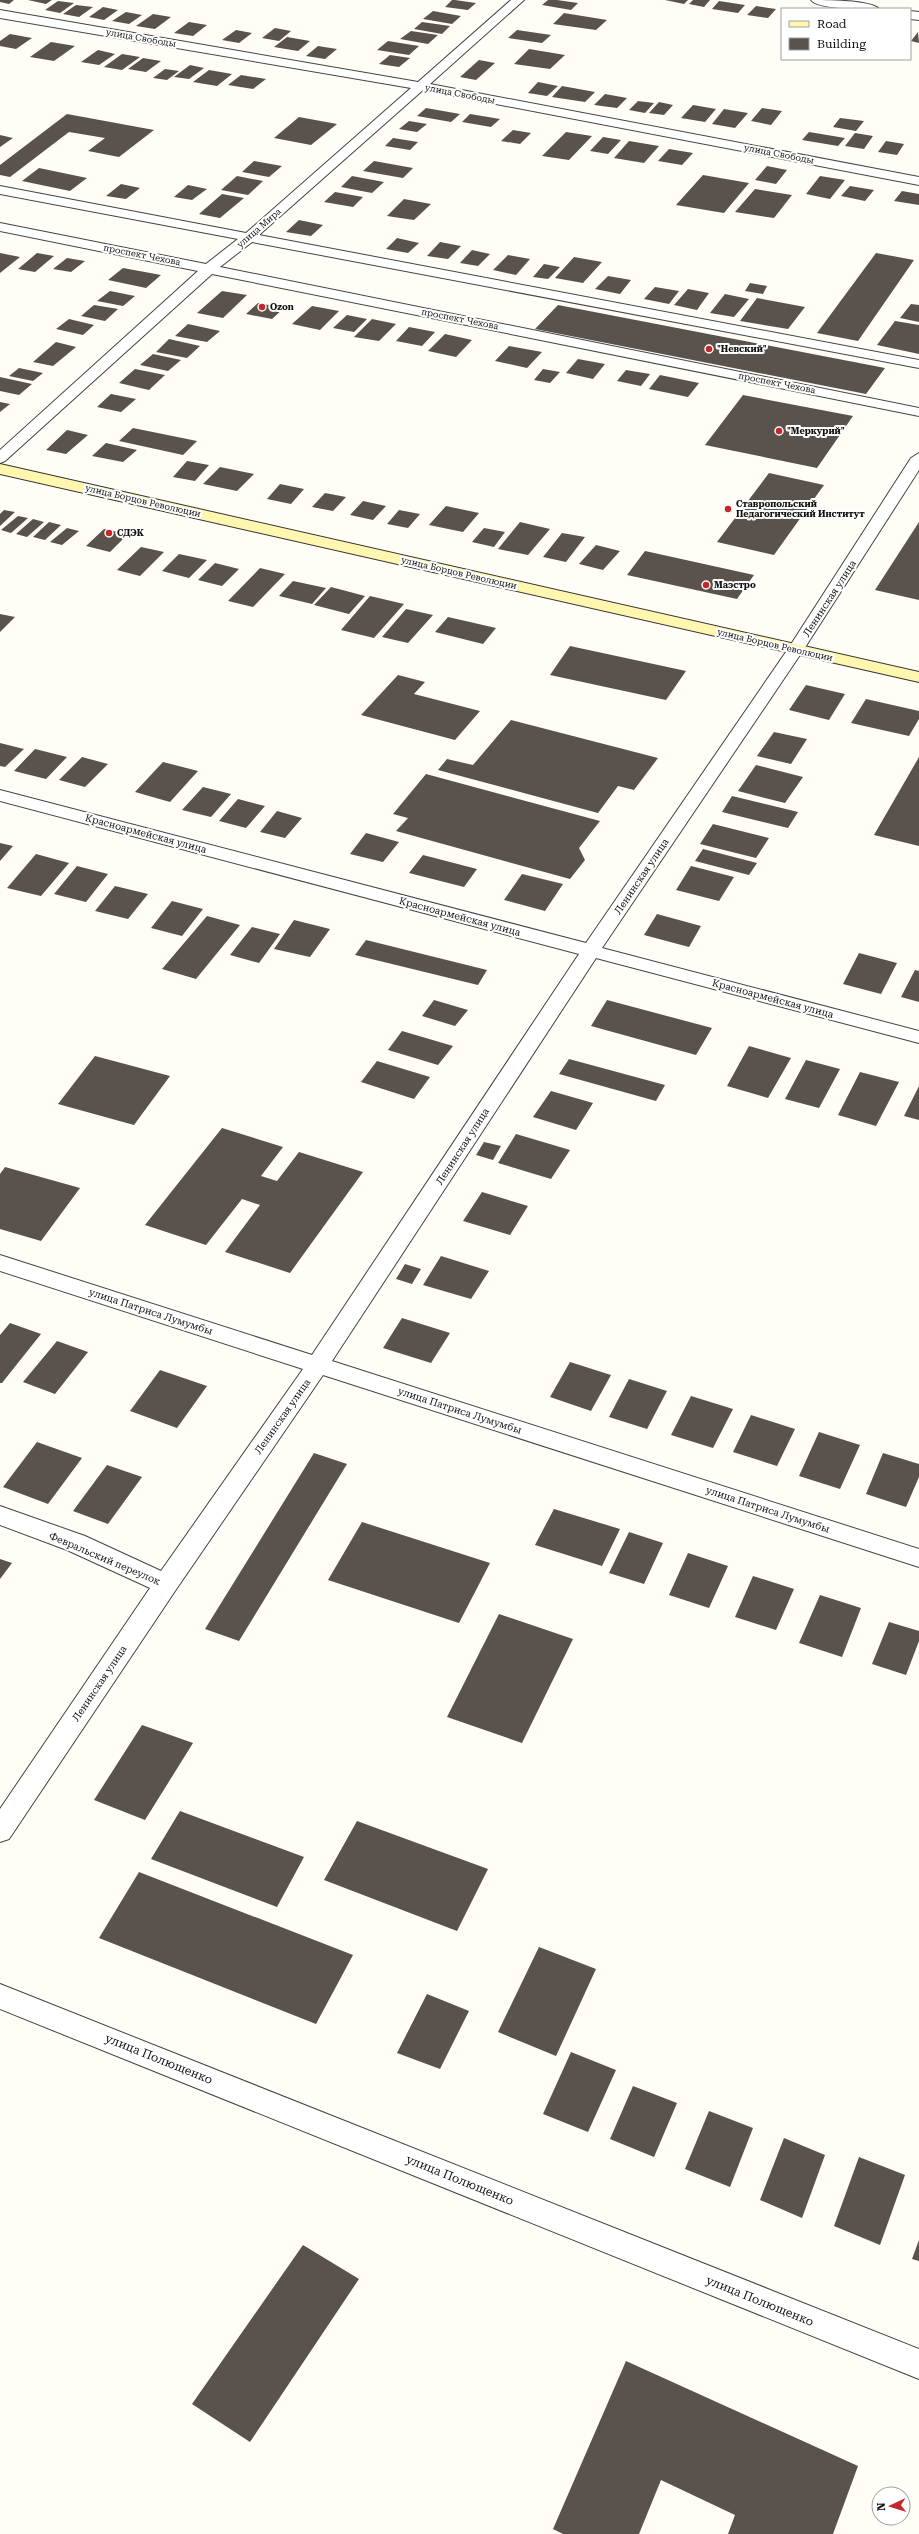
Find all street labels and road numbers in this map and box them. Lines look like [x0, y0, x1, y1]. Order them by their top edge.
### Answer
street label: улица Свободы [105, 27, 177, 49]
street label: улица Свободы [424, 82, 496, 106]
street label: улица Свободы [743, 142, 815, 166]
street label: улица Мира [235, 206, 283, 250]
street label: проспект Чехова [103, 243, 181, 267]
street label: проспект Чехова [421, 307, 499, 331]
street label: проспект Чехова [738, 371, 816, 395]
street label: улица Борцов Революции [84, 483, 202, 519]
street label: улица Борцов Революции [400, 555, 518, 591]
street label: Ленинская улица [801, 558, 859, 638]
street label: улица Борцов Революции [716, 627, 834, 663]
street label: Красноармейская улица [84, 812, 208, 855]
street label: Ленинская улица [612, 836, 671, 916]
street label: Красноармейская улица [398, 895, 522, 938]
street label: Красноармейская улица [711, 977, 835, 1020]
street label: Ленинская улица [434, 1106, 492, 1186]
street label: улица Патриса Лумумбы [88, 1286, 214, 1337]
street label: Ленинская улица [252, 1376, 313, 1456]
street label: улица Патриса Лумумбы [397, 1385, 523, 1436]
street label: улица Патриса Лумумбы [705, 1484, 831, 1535]
street label: Февральский переулок [47, 1530, 163, 1587]
street label: Ленинская улица [70, 1643, 129, 1723]
street label: улица Полющенко [103, 2031, 215, 2087]
street label: улица Полющенко [404, 2152, 516, 2208]
street label: улица Полющенко [704, 2273, 816, 2329]

